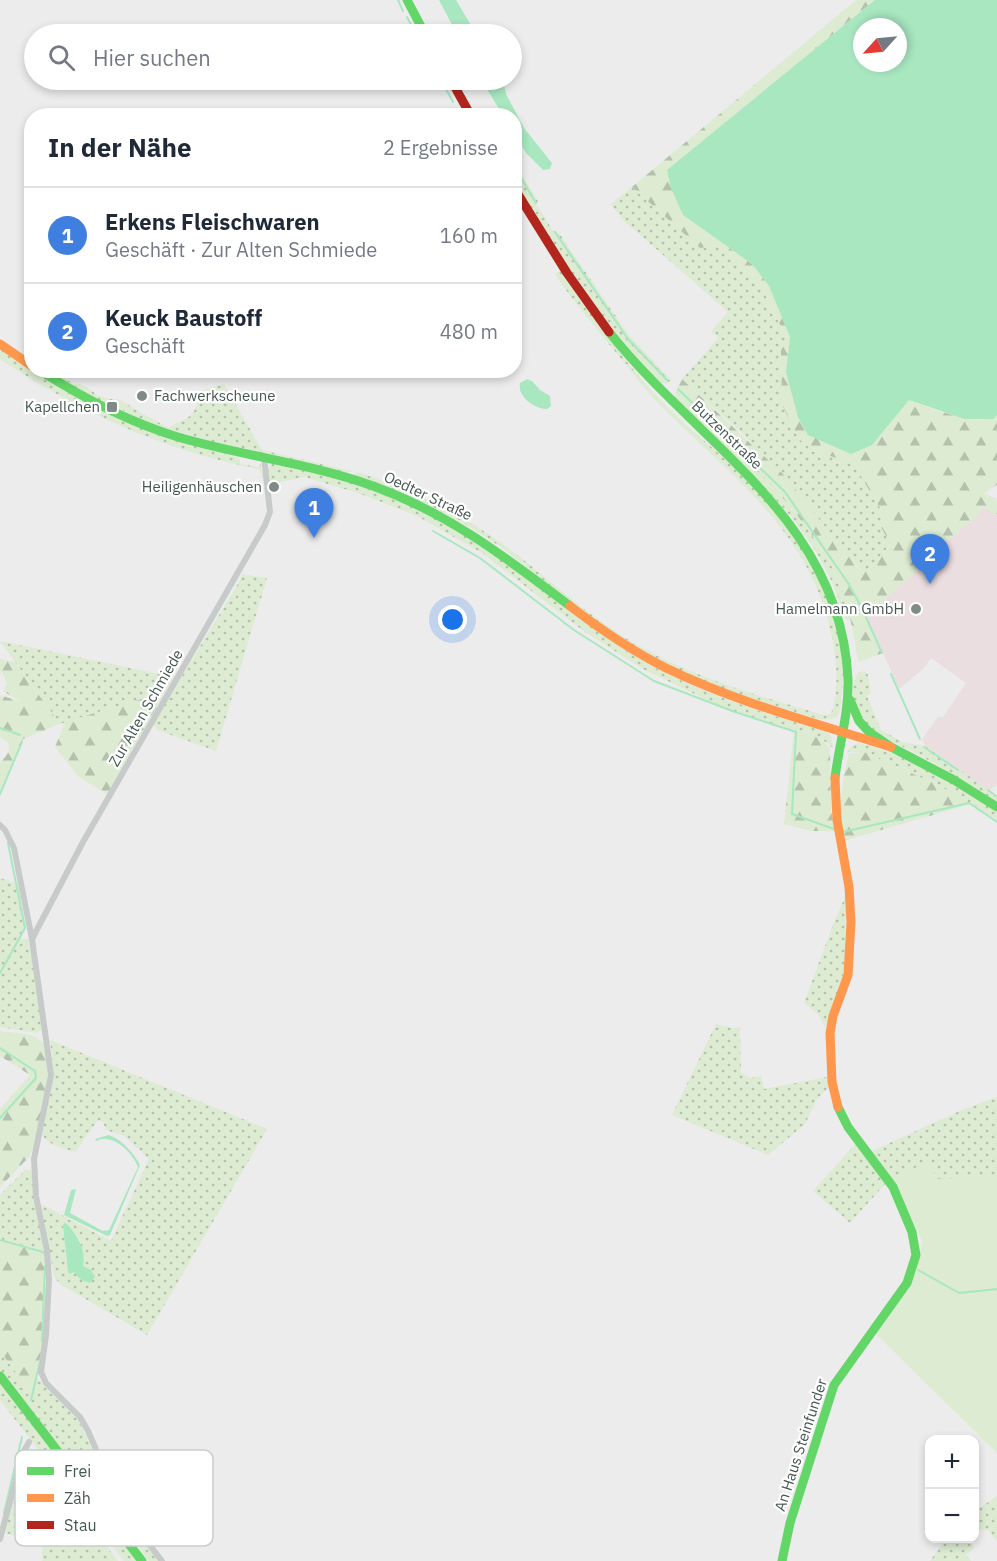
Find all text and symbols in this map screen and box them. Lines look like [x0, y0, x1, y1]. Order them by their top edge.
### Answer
north arrow [853, 18, 907, 72]
search box [24, 24, 522, 90]
icon: search [45, 41, 78, 74]
text: Hier suchen [93, 43, 211, 72]
text: In der Nähe [48, 130, 192, 164]
text: 2 Ergebnisse [383, 134, 498, 161]
text: Erkens Fleischwaren [105, 207, 320, 236]
text: 1 [62, 222, 74, 249]
text: 160 m [440, 222, 498, 249]
text: Geschäft · Zur Alten Schmiede [105, 236, 377, 263]
text: Keuck Baustoff [105, 303, 262, 332]
text: 2 [62, 318, 74, 345]
text: 480 m [440, 318, 498, 345]
text: Geschäft [105, 332, 185, 359]
place label: Fachwerkscheune [154, 386, 276, 405]
marker: Fachwerkscheune [135, 389, 149, 403]
street label: Butzenstraße [688, 396, 767, 473]
place label: Kapellchen [25, 397, 100, 416]
marker: Kapellchen [105, 400, 119, 414]
street label: Oedter Straße [381, 467, 475, 524]
place label: Heiligenhäuschen [142, 477, 262, 496]
marker: Heiligenhäuschen [267, 480, 281, 494]
pin: 1 [294, 488, 334, 538]
pin: 2 [910, 534, 950, 584]
place label: Hamelmann GmbH [775, 599, 904, 618]
marker: Hamelmann GmbH [909, 602, 923, 616]
your location [438, 605, 467, 634]
street label: Zur Alten Schmiede [104, 646, 187, 770]
street label: An Haus Steinfunder [770, 1376, 831, 1514]
map controls [925, 1435, 979, 1543]
button: + [925, 1435, 979, 1489]
legend [15, 1450, 213, 1546]
text: Frei [64, 1461, 91, 1481]
text: Zäh [64, 1488, 91, 1508]
button: − [925, 1489, 979, 1543]
text: Stau [64, 1515, 97, 1535]

